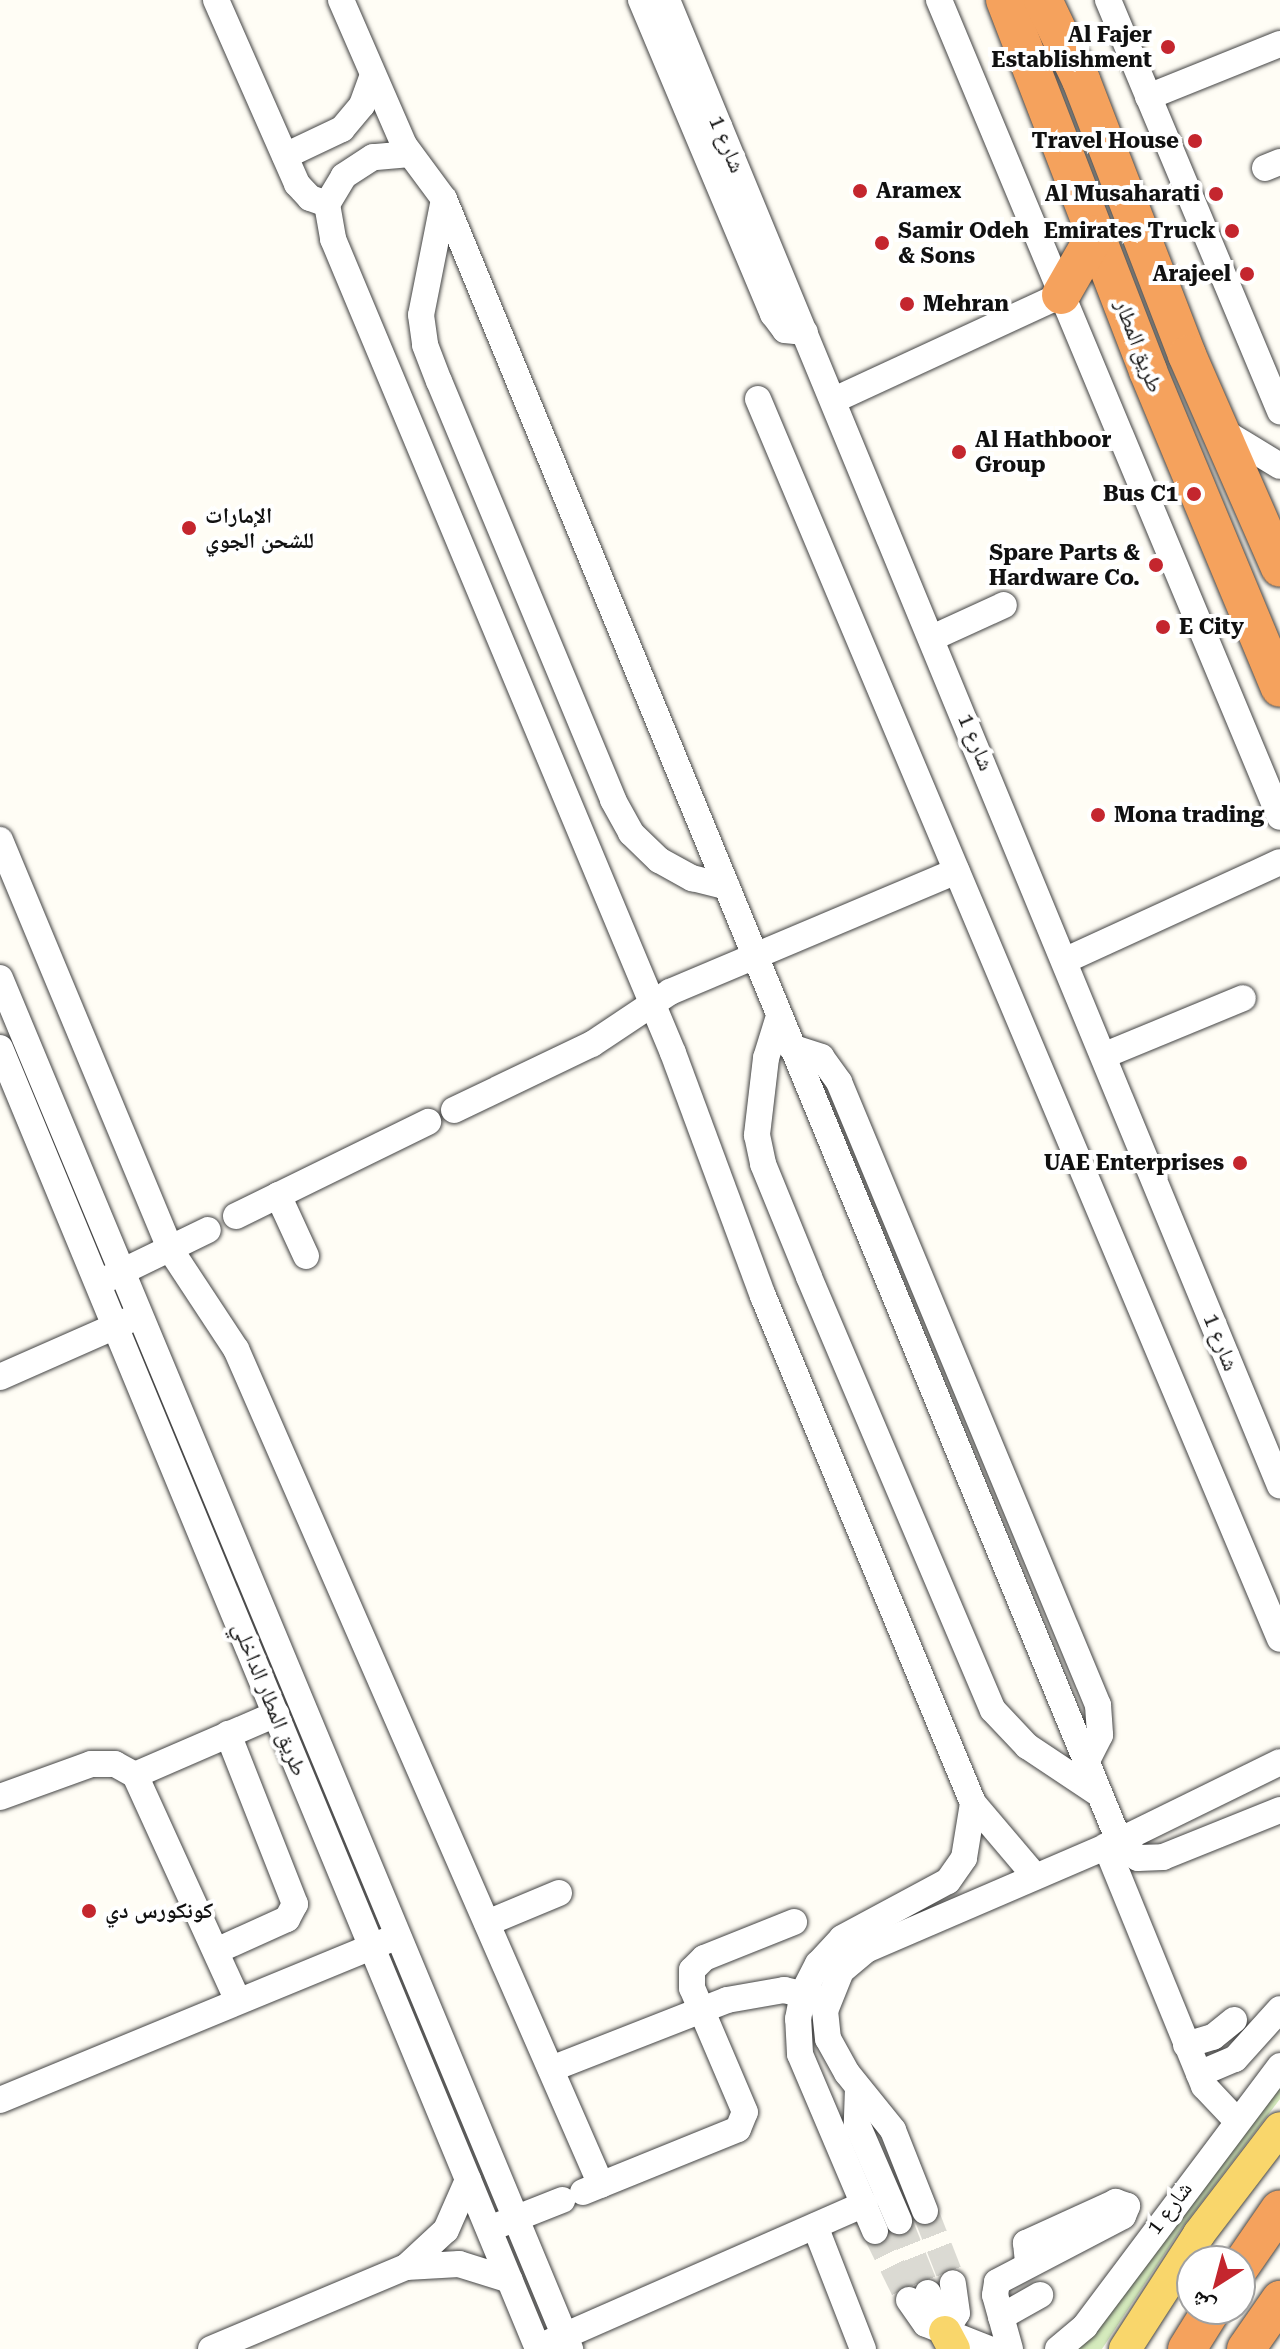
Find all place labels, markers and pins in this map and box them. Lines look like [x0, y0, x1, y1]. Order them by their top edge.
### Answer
place label: Al Fajer Establishment [991, 21, 1152, 72]
marker: Al Fajer Establishment [1159, 38, 1177, 56]
place label: Travel House [1032, 128, 1179, 154]
marker: Travel House [1186, 132, 1204, 150]
place label: Aramex [876, 178, 961, 204]
place label: Al Musaharati [1045, 181, 1200, 207]
marker: Aramex [851, 182, 869, 200]
marker: Al Musaharati [1207, 185, 1225, 203]
place label: Samir Odeh & Sons [898, 217, 1029, 268]
place label: Emirates Truck [1044, 218, 1216, 244]
marker: Emirates Truck [1223, 222, 1241, 240]
marker: Samir Odeh & Sons [873, 234, 891, 252]
place label: Arajeel [1153, 261, 1231, 287]
marker: Arajeel [1238, 265, 1256, 283]
place label: Mehran [923, 291, 1009, 317]
marker: Mehran [898, 295, 916, 313]
place label: Al Hathboor Group [975, 426, 1112, 478]
marker: Al Hathboor Group [950, 443, 968, 461]
place label: Bus C1 [1103, 481, 1178, 507]
marker: Bus C1 [1185, 485, 1203, 503]
place label: الإمارات للشحن الجوي [205, 502, 314, 554]
marker: الإمارات للشحن الجوي [180, 519, 198, 537]
place label: Spare Parts & Hardware Co. [989, 539, 1140, 590]
marker: Spare Parts & Hardware Co. [1147, 556, 1165, 574]
place label: E City [1179, 614, 1244, 640]
marker: E City [1154, 618, 1172, 636]
place label: Mona trading [1114, 802, 1264, 828]
marker: Mona trading [1089, 806, 1107, 824]
place label: UAE Enterprises [1044, 1150, 1224, 1176]
marker: UAE Enterprises [1231, 1154, 1249, 1172]
place label: كونكورس دي [105, 1898, 213, 1924]
marker: كونكورس دي [80, 1902, 98, 1920]

